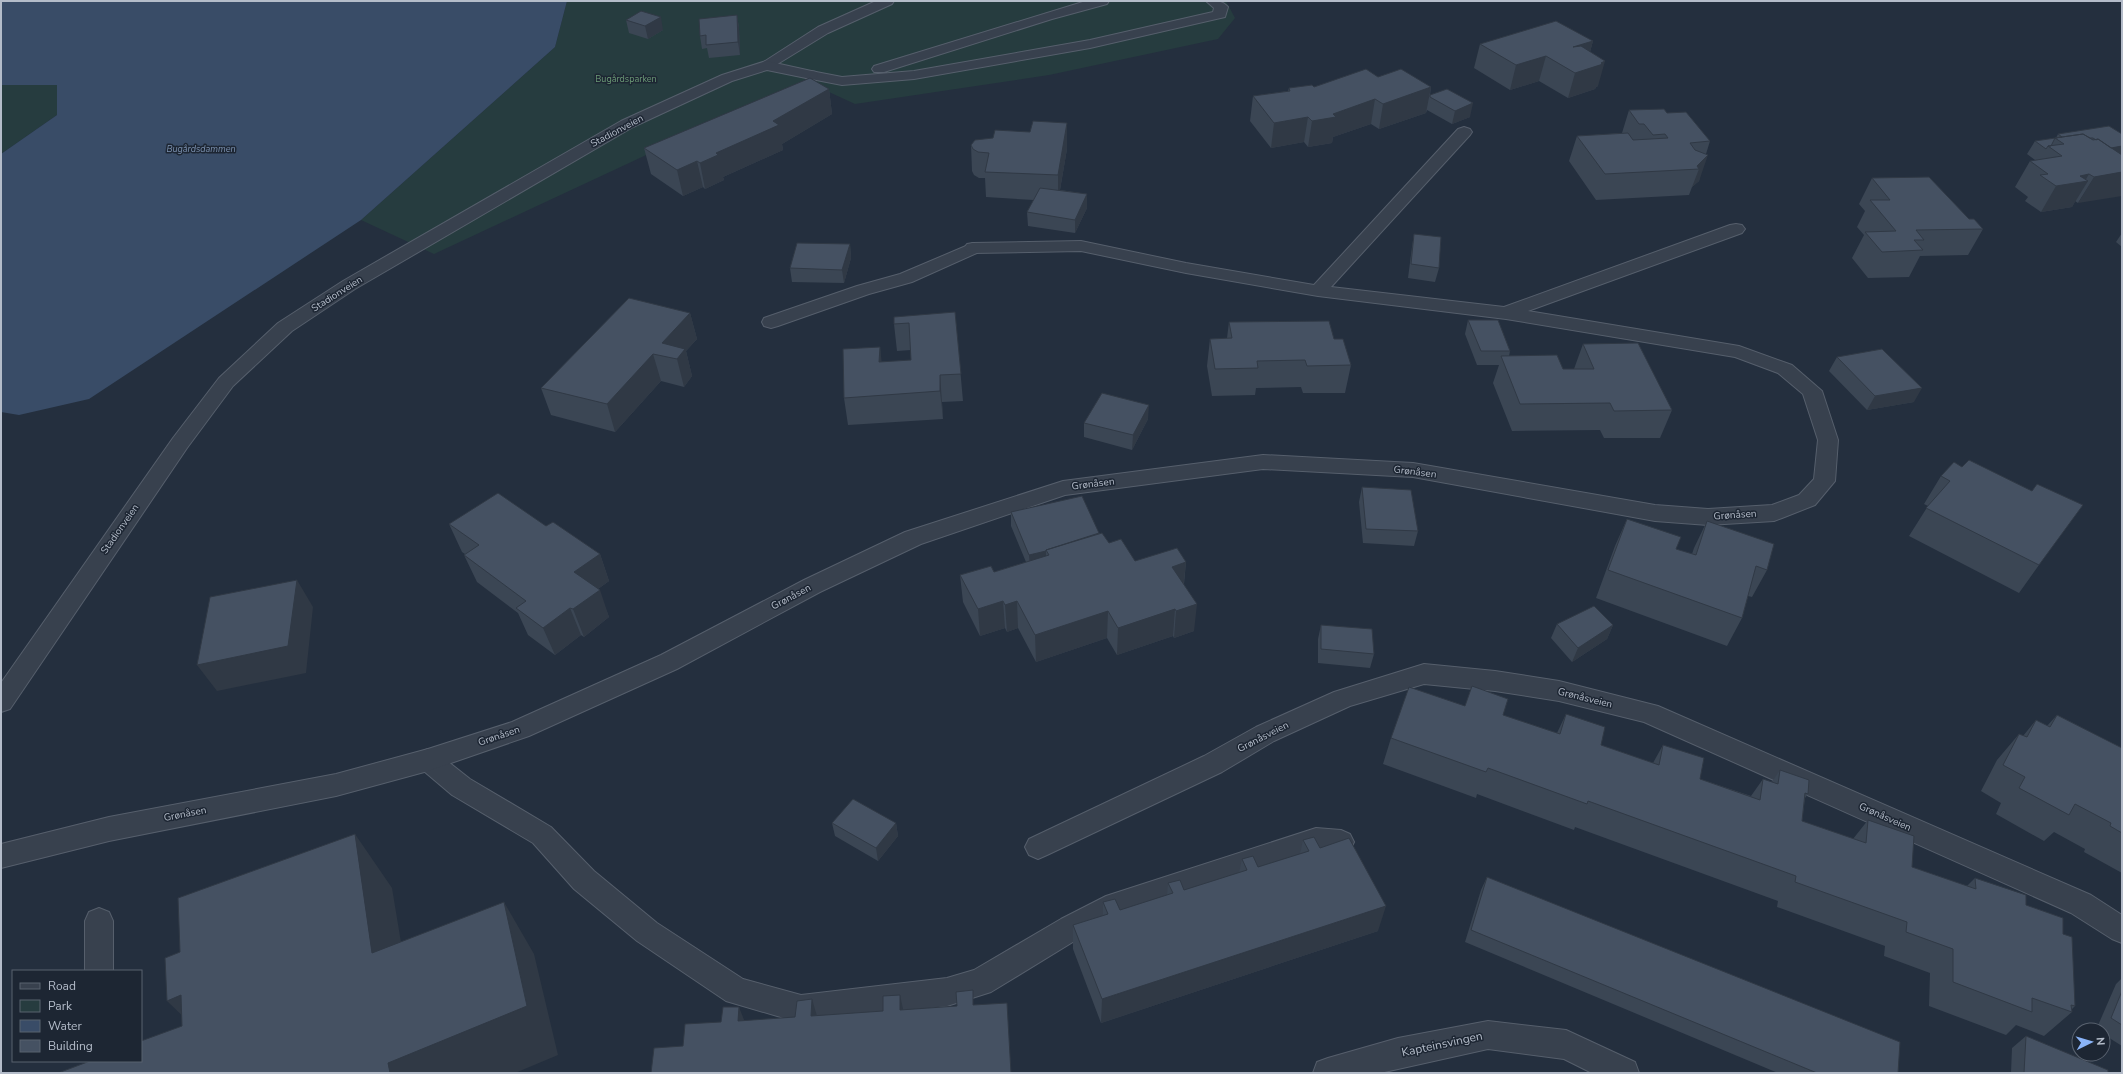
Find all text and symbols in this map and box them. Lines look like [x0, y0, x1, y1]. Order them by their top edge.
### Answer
park label: Bugårdsparken [595, 73, 657, 85]
street label: Stadionveien [588, 111, 646, 151]
water label: Bugårdsdammen [166, 143, 236, 155]
street label: Stadionveien [309, 273, 365, 315]
street label: Grønåsen [1393, 462, 1437, 482]
street label: Grønåsen [1071, 474, 1115, 494]
street label: Stadionveien [98, 501, 142, 557]
street label: Grønåsen [1713, 507, 1757, 523]
street label: Grønåsen [769, 581, 813, 613]
street label: Grønåsveien [1556, 684, 1614, 712]
street label: Grønåsveien [1235, 718, 1291, 756]
street label: Grønåsen [476, 722, 522, 750]
street label: Grønåsveien [1857, 799, 1913, 835]
street label: Grønåsen [162, 803, 208, 825]
legend [12, 970, 142, 1062]
text: Road [48, 978, 76, 994]
text: Park [48, 998, 73, 1014]
text: Water [48, 1018, 82, 1034]
north arrow [2071, 1022, 2111, 1062]
street label: Kapteinsvingen [1400, 1028, 1484, 1060]
text: N [2093, 1036, 2108, 1046]
text: Building [48, 1038, 93, 1054]

